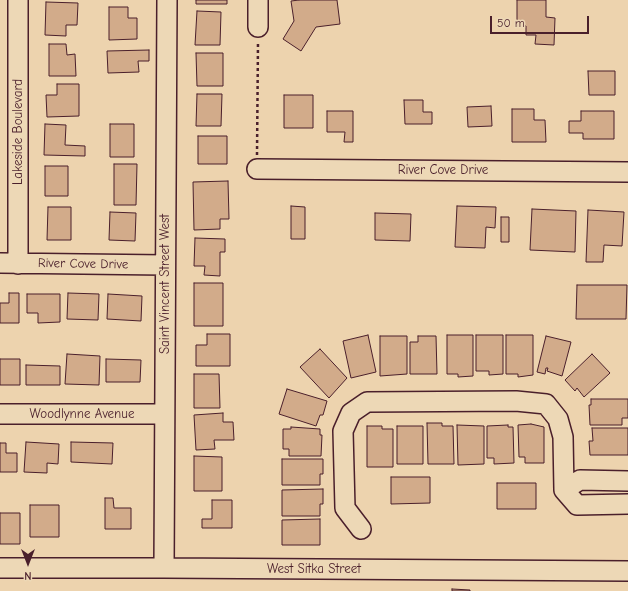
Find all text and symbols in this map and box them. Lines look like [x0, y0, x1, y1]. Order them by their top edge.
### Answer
scale bar [492, 8, 591, 34]
text: 50 m [497, 16, 525, 30]
street label: Lakeside Boulevard [10, 79, 26, 185]
street label: River Cove Drive [398, 162, 488, 178]
street label: Saint Vincent Street West [157, 214, 173, 354]
street label: River Cove Drive [38, 255, 128, 273]
street label: Woodlynne Avenue [30, 406, 134, 422]
north arrow [8, 543, 48, 583]
street label: West Sitka Street [267, 561, 361, 577]
text: N [24, 569, 32, 582]

